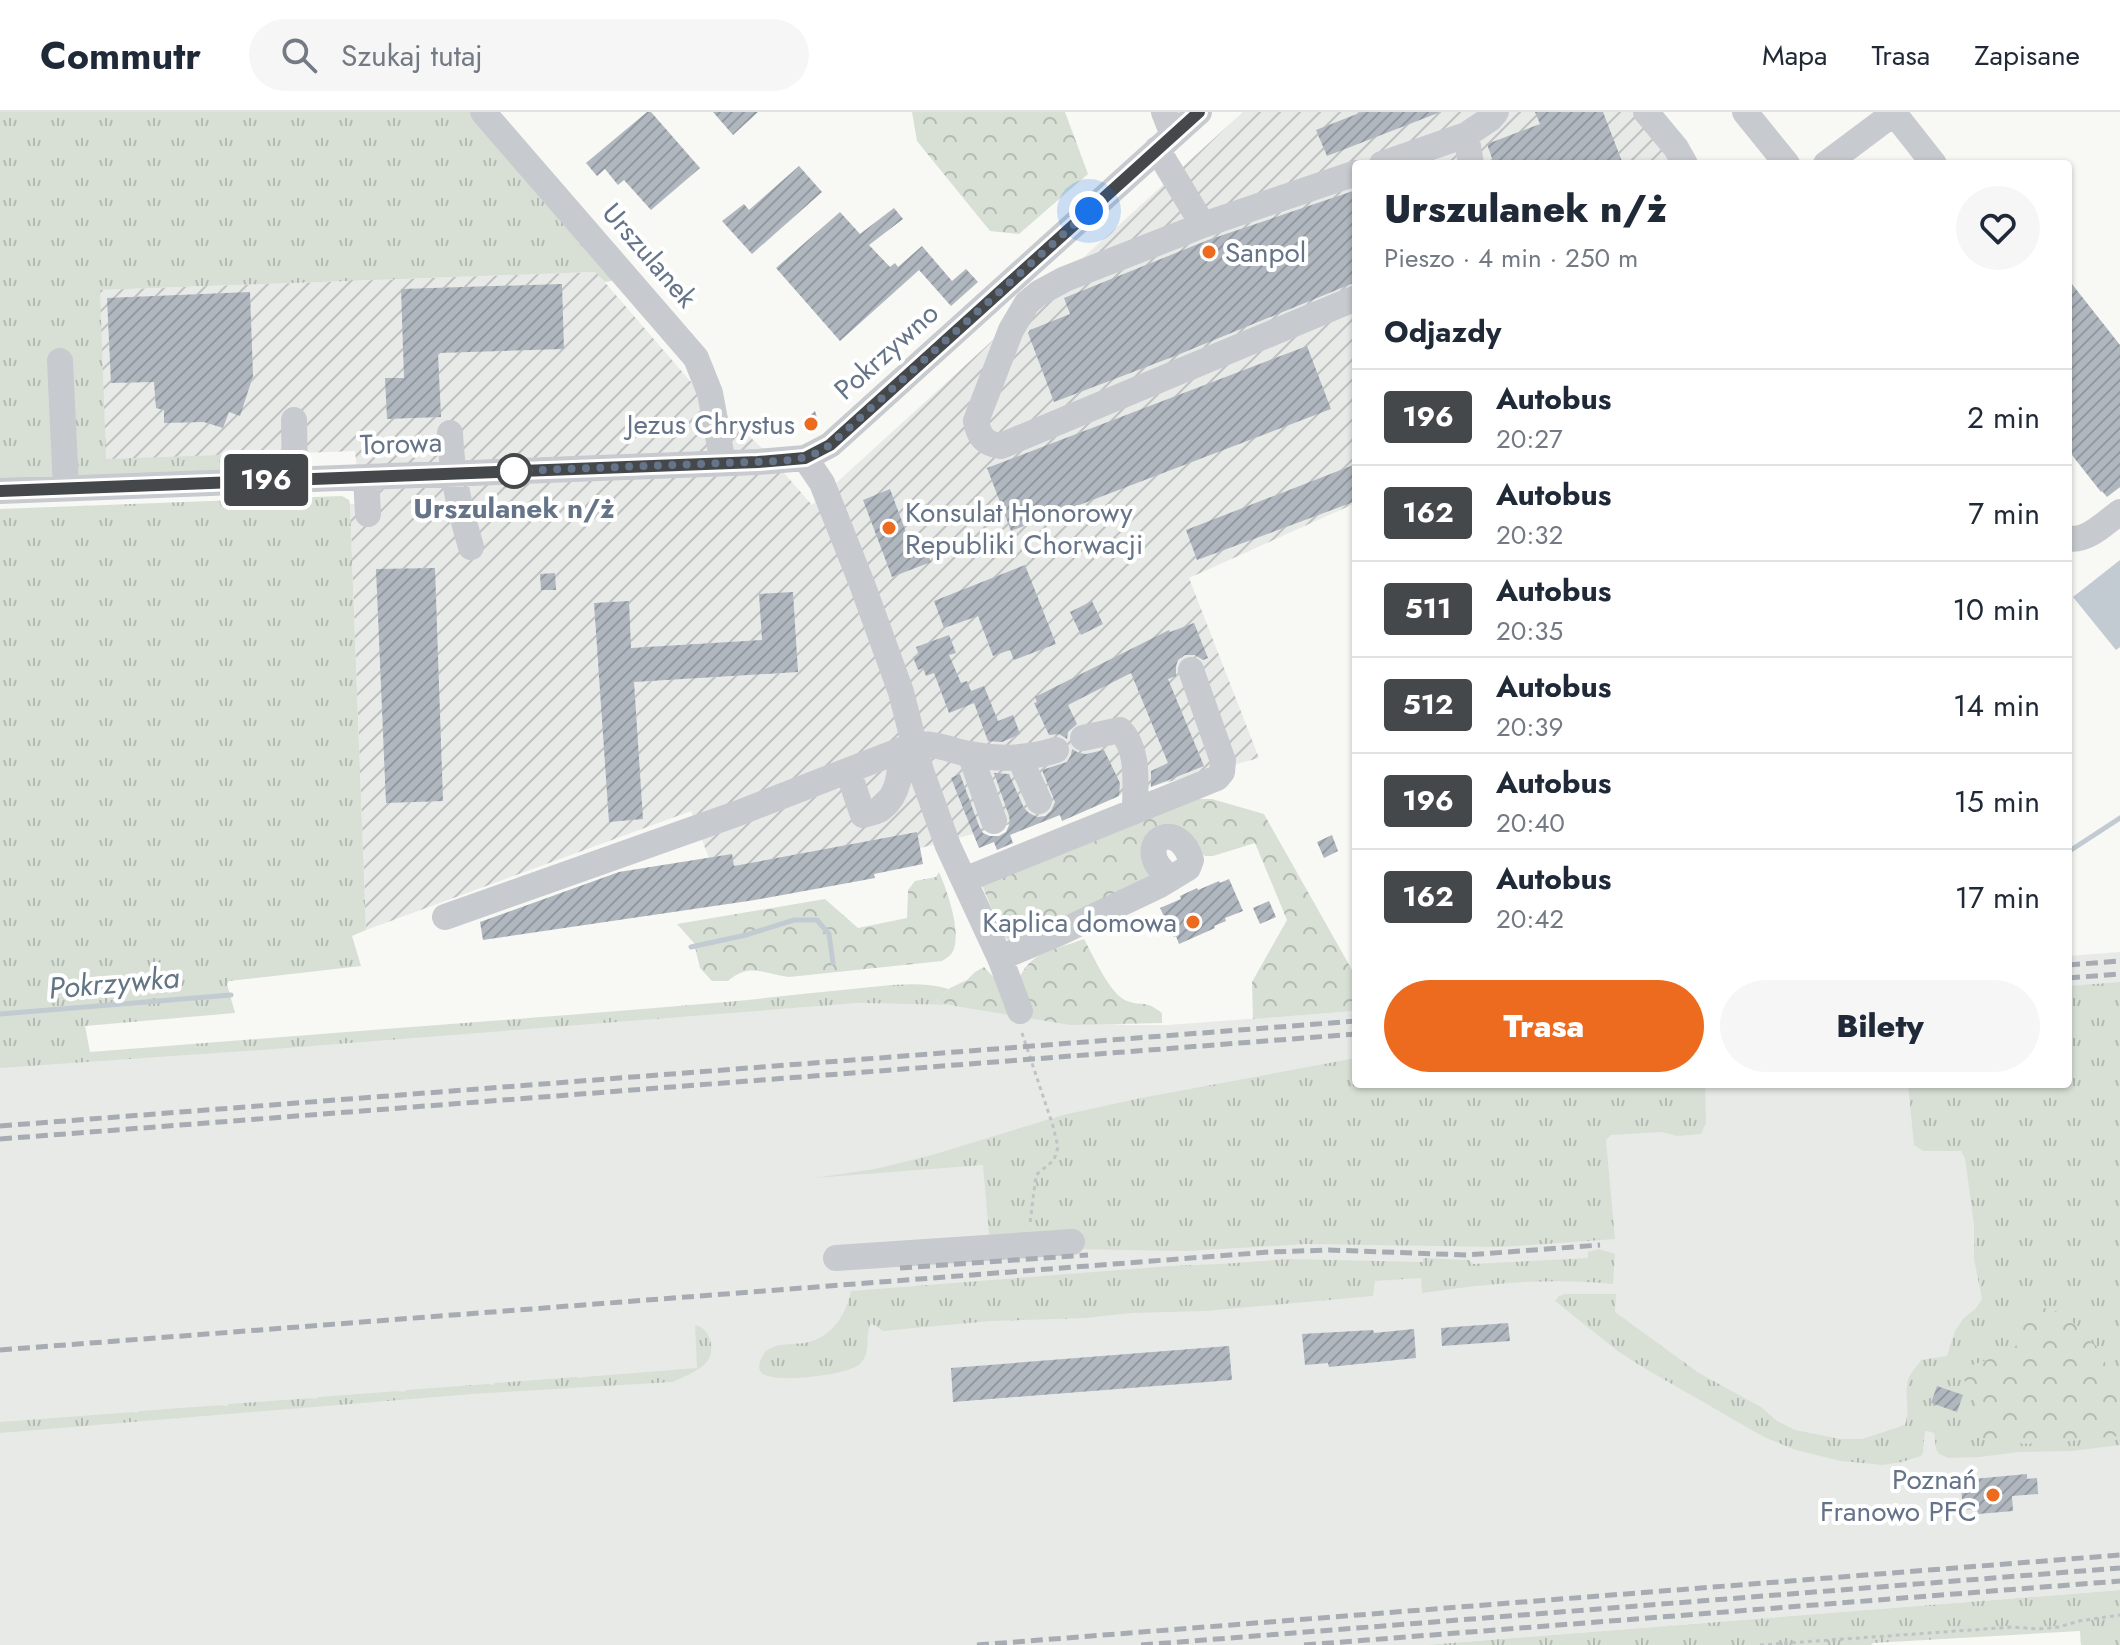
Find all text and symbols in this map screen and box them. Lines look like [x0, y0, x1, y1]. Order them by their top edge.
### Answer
search box [249, 19, 809, 91]
text: Commutr [40, 28, 201, 83]
icon: search [277, 33, 321, 77]
text: Szukaj tutaj [341, 34, 483, 77]
text: Mapa [1762, 35, 1828, 76]
text: Trasa [1872, 35, 1930, 76]
text: Zapisane [1974, 35, 2080, 76]
text: Urszulanek n/ż [1384, 181, 1667, 236]
button: heart [1956, 186, 2040, 270]
your location [1069, 191, 1109, 231]
street label: Urszulanek [592, 194, 707, 317]
place label: Sanpol [1225, 232, 1306, 273]
text: Pieszo · 4 min · 250 m [1384, 239, 1638, 277]
marker: Sanpol [1200, 243, 1218, 261]
street label: Pokrzywno [825, 293, 948, 409]
text: Odjazdy [1384, 310, 1501, 353]
text: Autobus [1496, 377, 1611, 420]
text: 196 [1402, 396, 1454, 437]
text: 2 min [1967, 396, 2040, 439]
place label: Jezus Chrystus [623, 404, 795, 445]
marker: Jezus Chrystus [802, 415, 820, 433]
text: 20:27 [1496, 420, 1563, 458]
street label: Torowa [359, 422, 443, 465]
line badge: 196 [220, 454, 312, 506]
marker: Urszulanek n/ż [497, 454, 531, 488]
text: 196 [240, 459, 292, 500]
text: Autobus [1496, 473, 1611, 516]
place label: Urszulanek n/ż [413, 488, 615, 529]
place label: Konsulat Honorowy Republiki Chorwacji [905, 492, 1143, 565]
text: 162 [1402, 492, 1454, 533]
text: 7 min [1968, 492, 2040, 535]
text: 20:32 [1496, 516, 1563, 554]
marker: Konsulat Honorowy Republiki Chorwacji [880, 519, 898, 537]
text: Autobus [1496, 569, 1611, 612]
text: 511 [1405, 588, 1451, 629]
text: 10 min [1953, 588, 2040, 631]
text: 20:35 [1496, 612, 1563, 650]
text: Autobus [1496, 665, 1611, 708]
text: 512 [1403, 684, 1453, 725]
text: 14 min [1953, 684, 2040, 727]
text: 20:39 [1496, 708, 1563, 746]
text: Autobus [1496, 761, 1611, 804]
text: 196 [1402, 780, 1454, 821]
text: 15 min [1954, 780, 2040, 823]
text: 20:40 [1496, 804, 1565, 842]
text: Autobus [1496, 857, 1611, 900]
text: 162 [1402, 876, 1454, 917]
text: 17 min [1955, 876, 2040, 919]
text: 20:42 [1496, 900, 1564, 938]
place label: Kaplica domowa [982, 902, 1177, 943]
marker: Kaplica domowa [1184, 913, 1202, 931]
water label: Pokrzywka [47, 955, 182, 1010]
button: Trasa [1384, 980, 1704, 1072]
button: Bilety [1720, 980, 2040, 1072]
place label: Poznań Franowo PFC [1820, 1459, 1977, 1532]
marker: Poznań Franowo PFC [1984, 1486, 2002, 1504]

